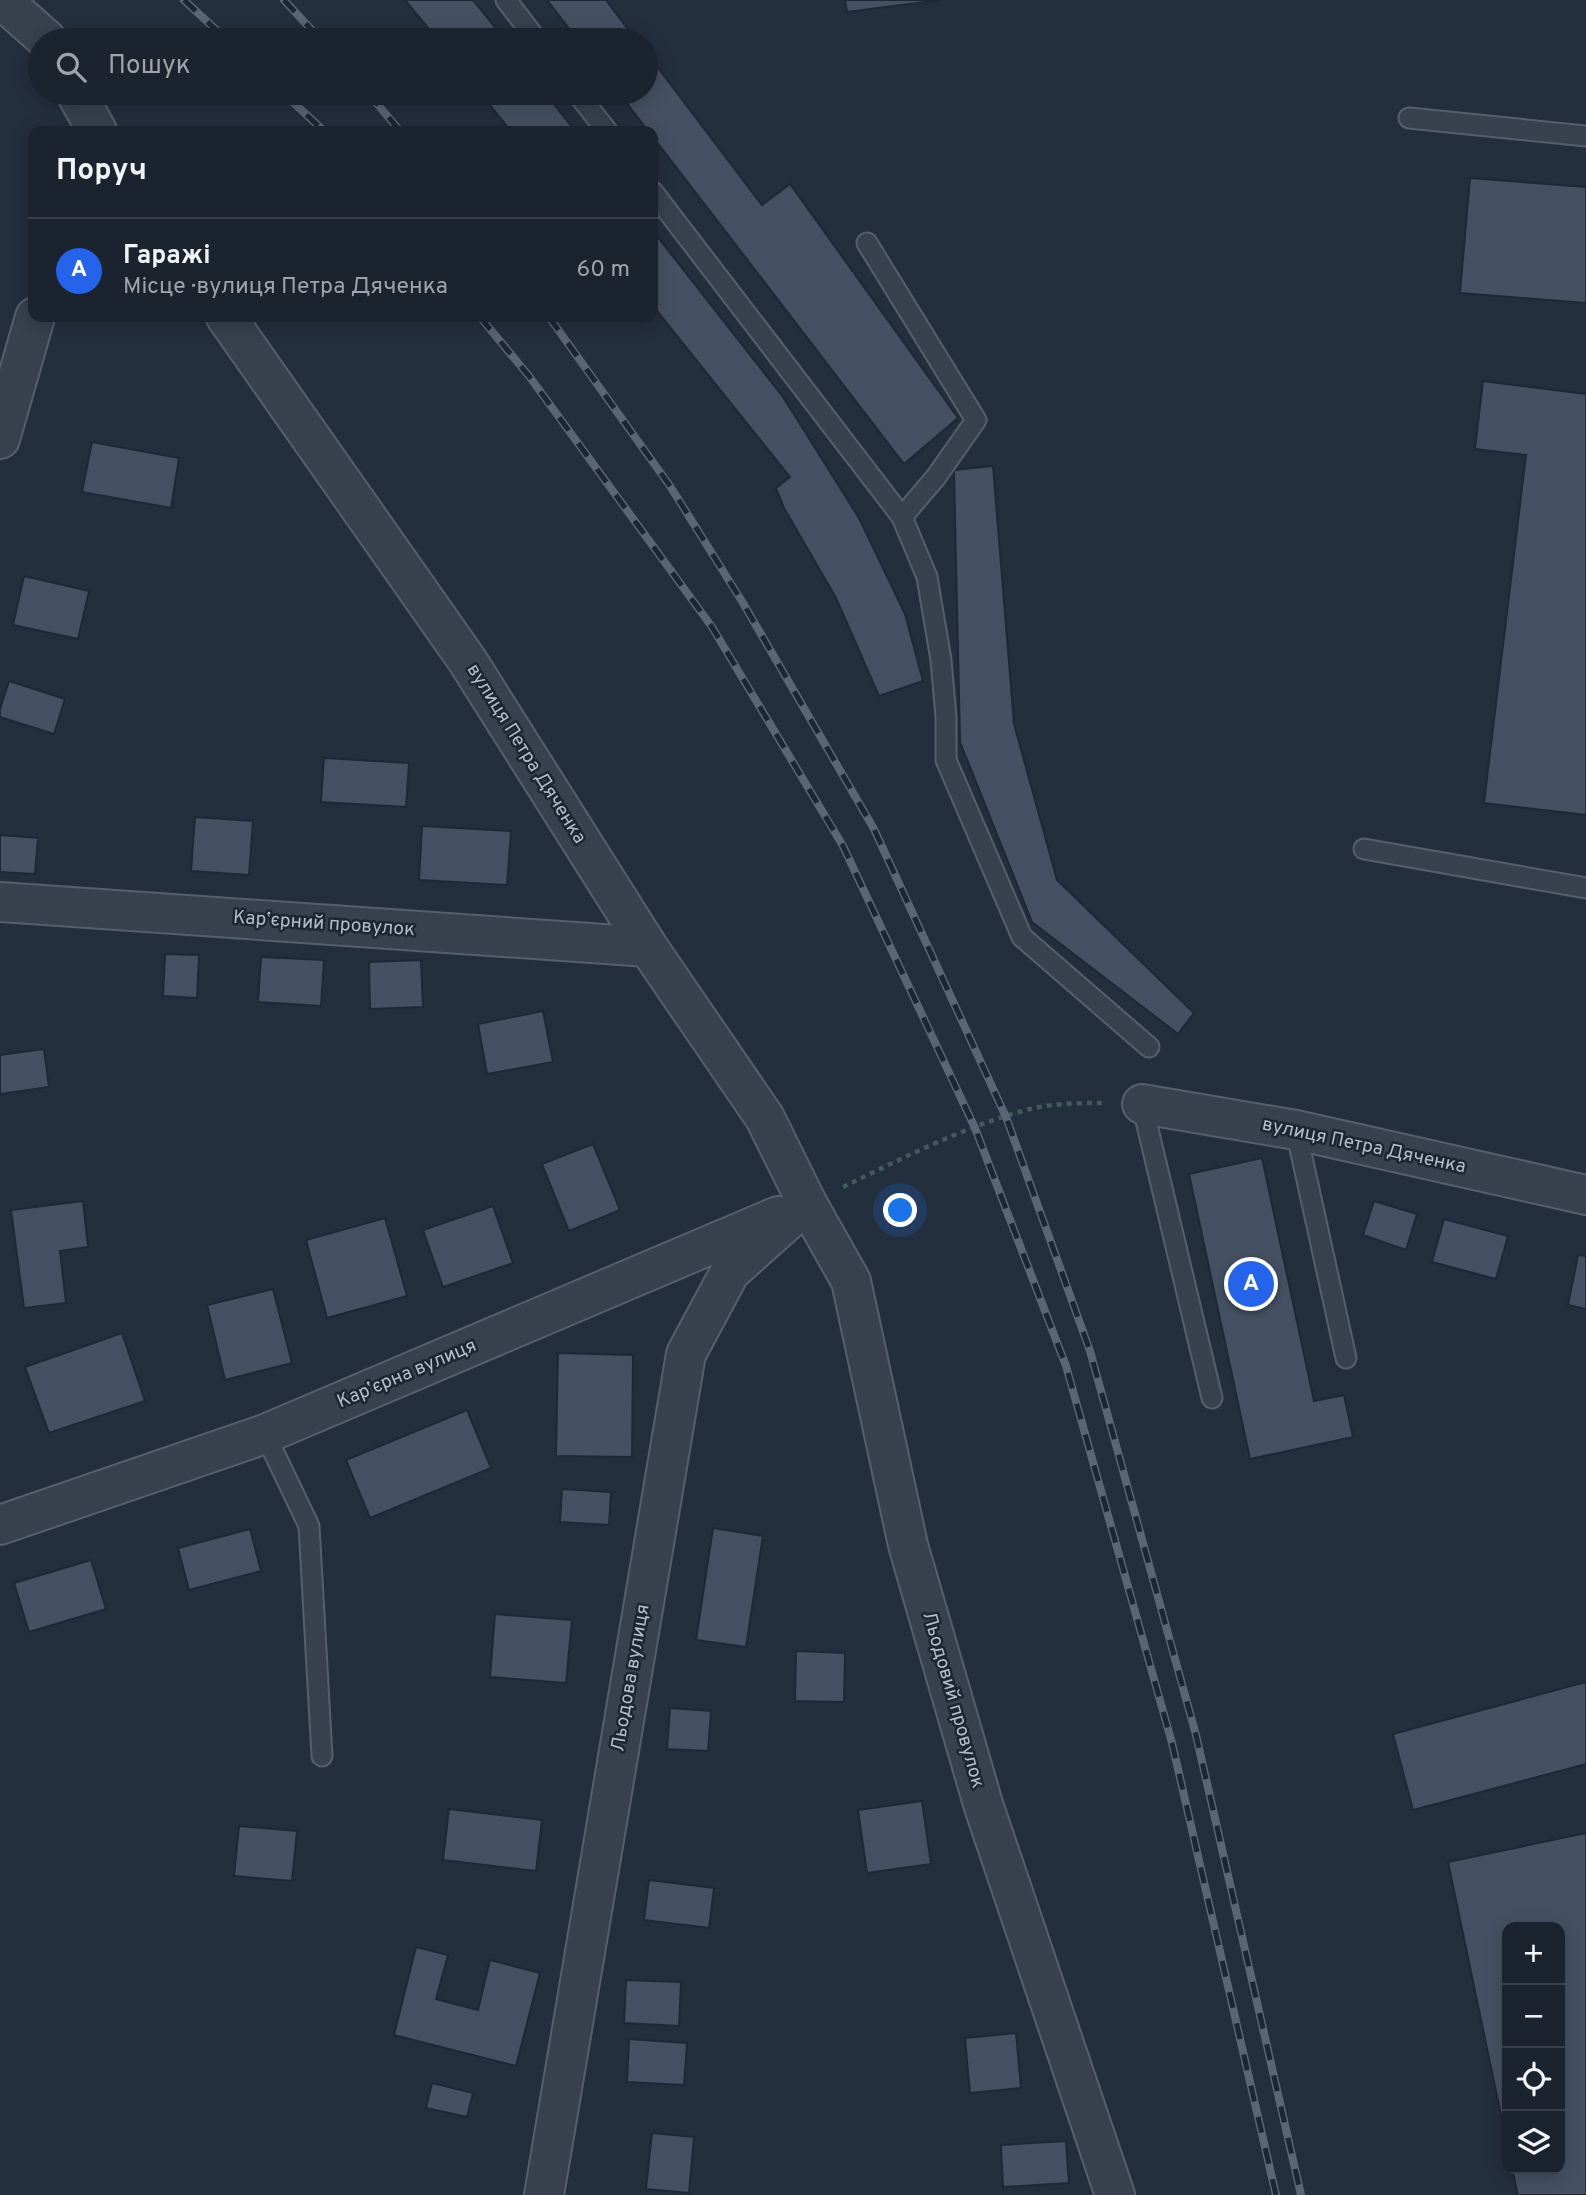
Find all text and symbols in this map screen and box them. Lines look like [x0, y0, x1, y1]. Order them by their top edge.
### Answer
search box [28, 28, 658, 105]
icon: search [52, 48, 90, 86]
text: Пошук [108, 50, 191, 83]
text: Поруч [56, 153, 147, 190]
text: Гаражі [123, 240, 211, 273]
text: A [71, 256, 87, 285]
text: 60 m [577, 256, 630, 285]
text: Місце · вулиця Петра Дяченка [123, 273, 448, 302]
street label: вулиця Петра Дяченка [461, 660, 591, 848]
street label: Карʼєрний провулок [232, 906, 416, 942]
street label: вулиця Петра Дяченка [1260, 1113, 1468, 1179]
your location [883, 1193, 917, 1227]
pin: A [1228, 1258, 1274, 1310]
street label: Карʼєрна вулиця [334, 1334, 480, 1414]
street label: Льодова вулиця [606, 1602, 656, 1754]
street label: Льодовий провулок [916, 1609, 990, 1791]
map controls [1502, 1922, 1565, 2174]
button: + [1502, 1922, 1565, 1985]
button: − [1502, 1985, 1565, 2048]
button: locate [1502, 2048, 1565, 2111]
button: layers [1502, 2111, 1565, 2174]

